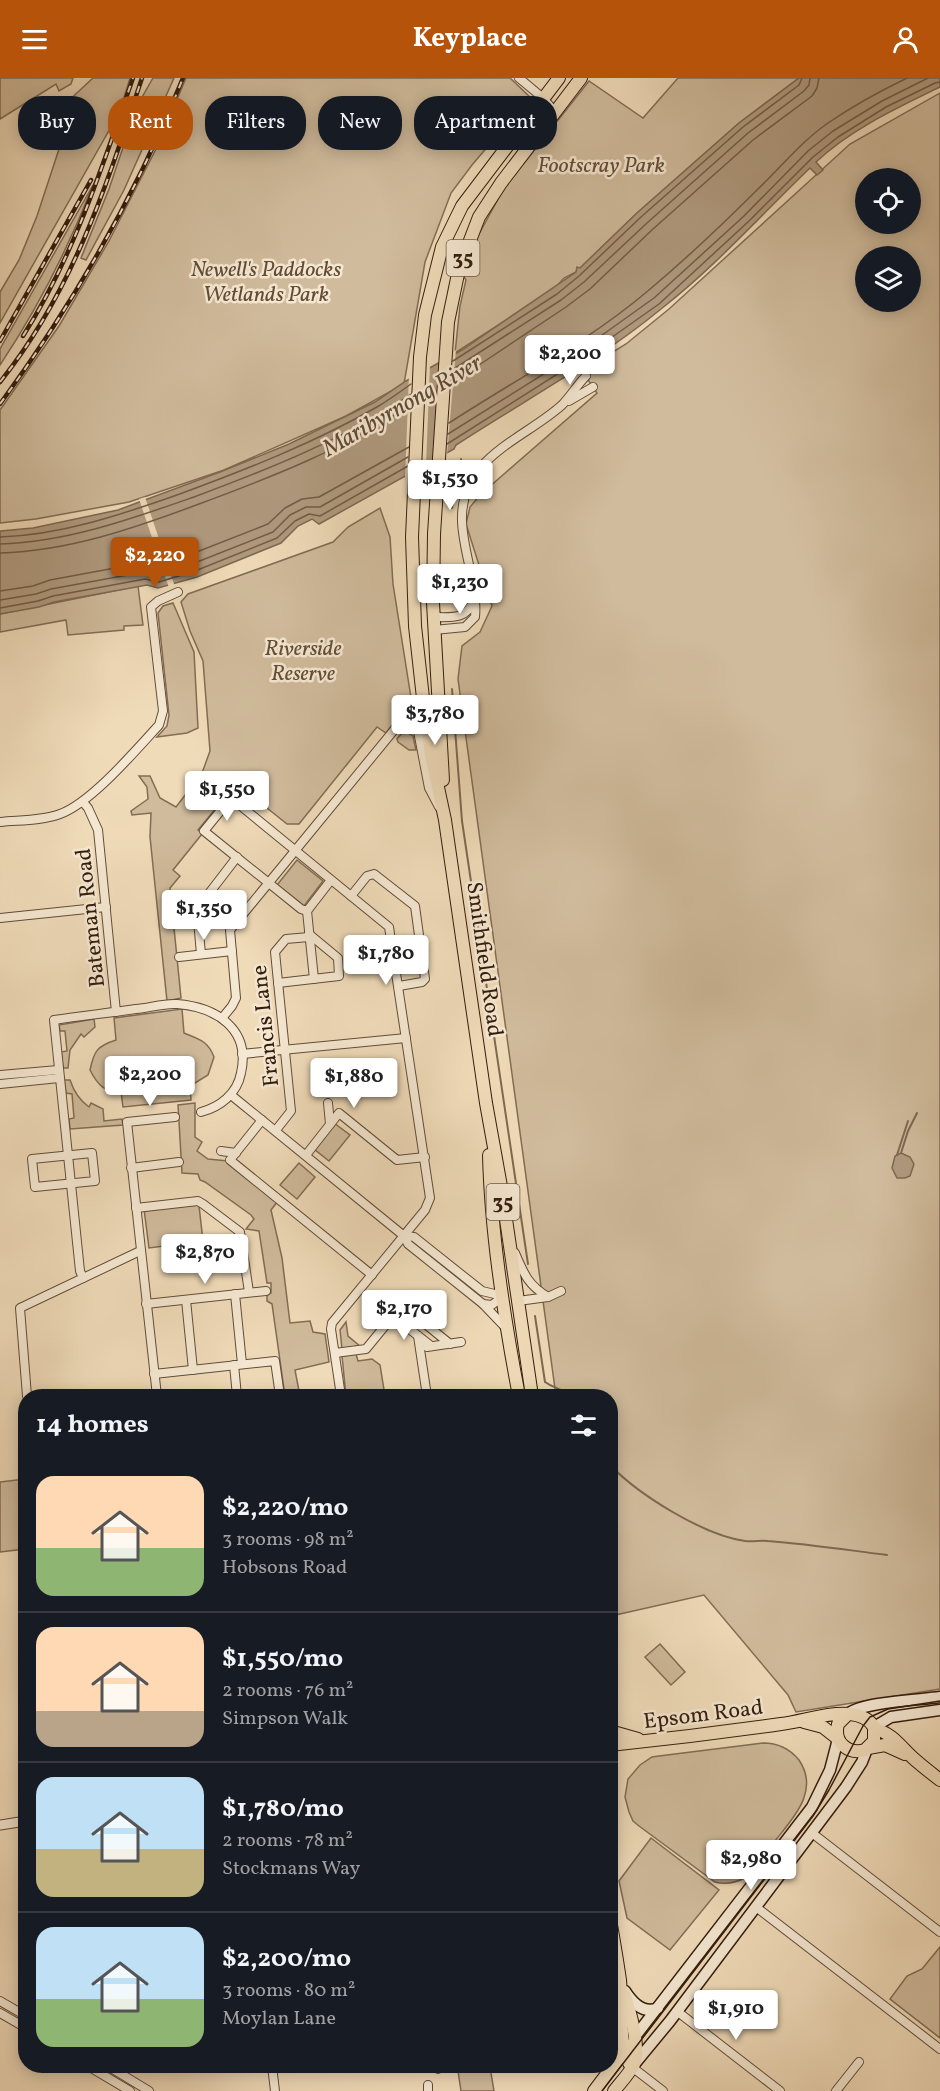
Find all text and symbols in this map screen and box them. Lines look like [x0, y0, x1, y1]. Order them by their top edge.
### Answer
text: Keyplace [413, 20, 527, 58]
icon: menu [18, 23, 51, 56]
icon: person [889, 23, 922, 56]
chip: Buy [18, 96, 96, 150]
chip: Rent [108, 96, 193, 150]
chip: Filters [205, 96, 306, 150]
chip: New [318, 96, 402, 150]
chip: Apartment [414, 96, 557, 150]
park label: Footscray Park [537, 151, 665, 182]
map controls [855, 168, 921, 312]
button: locate [855, 168, 921, 234]
road number: 35 [446, 240, 480, 276]
button: layers [855, 246, 921, 312]
park label: Newell's Paddocks Wetlands Park [191, 255, 341, 311]
pin: $2,200 [521, 335, 619, 386]
text: $2,200 [539, 340, 601, 368]
water label: Maribyrnong River [316, 347, 490, 467]
pin: $1,530 [401, 460, 499, 511]
text: $1,530 [422, 465, 478, 493]
pin: $2,220 [106, 537, 204, 588]
text: $2,220 [125, 542, 185, 570]
pin: $1,230 [411, 564, 509, 615]
text: $1,230 [431, 569, 489, 597]
park label: Riverside Reserve [265, 634, 341, 690]
pin: $3,780 [386, 695, 484, 746]
text: $3,780 [405, 700, 465, 728]
pin: $1,550 [178, 771, 276, 822]
text: $1,550 [199, 776, 255, 804]
street label: Bateman Road [69, 847, 114, 989]
street label: Smithfield Road [457, 880, 510, 1039]
pin: $1,350 [155, 890, 253, 941]
text: $1,350 [176, 895, 232, 923]
pin: $1,780 [337, 935, 435, 986]
text: $1,780 [358, 940, 414, 968]
street label: Francis Lane [245, 963, 288, 1088]
pin: $2,200 [101, 1056, 199, 1107]
pin: $1,880 [305, 1058, 403, 1109]
text: $2,200 [119, 1061, 181, 1089]
text: $1,880 [324, 1063, 384, 1091]
road number: 35 [486, 1184, 520, 1220]
pin: $2,870 [156, 1234, 254, 1285]
text: $2,870 [175, 1239, 235, 1267]
pin: $2,170 [355, 1290, 453, 1341]
text: $2,170 [376, 1295, 432, 1323]
text: 14 homes [36, 1407, 149, 1443]
icon: filters [567, 1409, 600, 1442]
text: $2,220/mo [222, 1490, 349, 1526]
icon: home [84, 1500, 156, 1572]
text: 3 rooms · 98 m² [222, 1526, 354, 1554]
text: Hobsons Road [222, 1554, 347, 1582]
text: $1,550/mo [222, 1641, 343, 1677]
icon: home [84, 1651, 156, 1723]
text: 2 rooms · 76 m² [222, 1677, 354, 1705]
street label: Epsom Road [642, 1693, 765, 1738]
text: Simpson Walk [222, 1705, 348, 1733]
text: $1,780/mo [222, 1791, 344, 1827]
icon: home [84, 1801, 156, 1873]
text: 2 rooms · 78 m² [222, 1827, 353, 1855]
pin: $2,980 [702, 1840, 800, 1891]
text: $2,980 [720, 1845, 782, 1873]
text: Stockmans Way [222, 1855, 360, 1883]
text: $2,200/mo [222, 1941, 351, 1977]
icon: home [84, 1951, 156, 2023]
text: 3 rooms · 80 m² [222, 1977, 355, 2005]
pin: $1,910 [687, 1990, 785, 2041]
text: $1,910 [708, 1995, 764, 2023]
text: Moylan Lane [222, 2005, 336, 2033]

